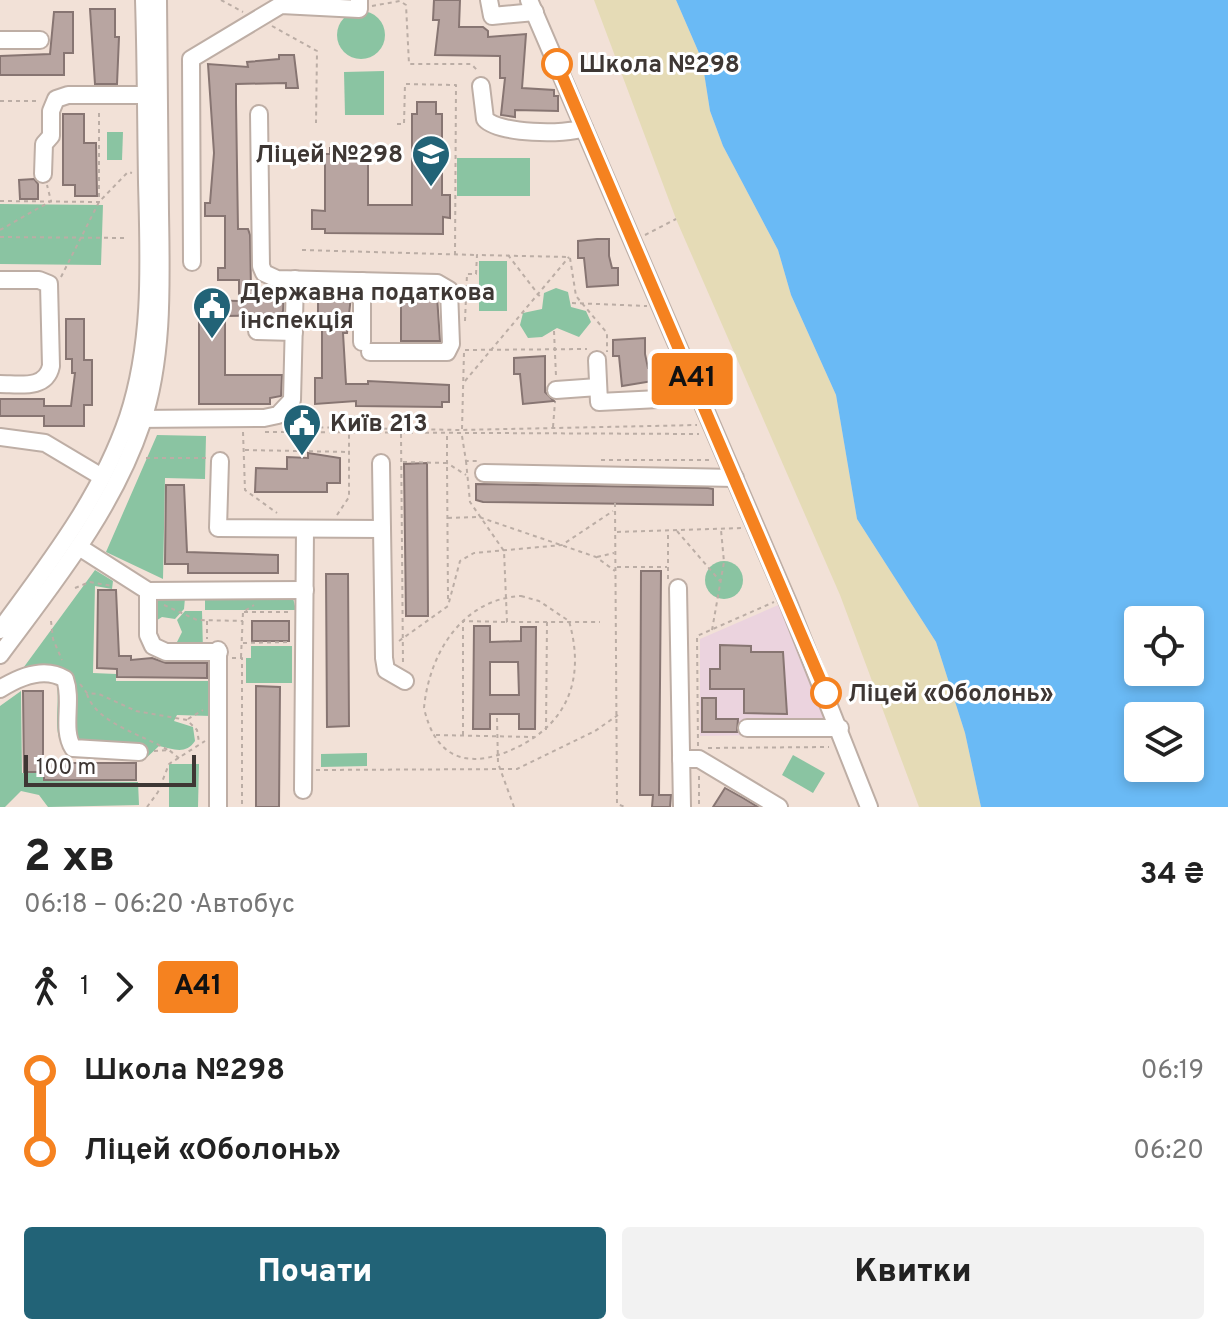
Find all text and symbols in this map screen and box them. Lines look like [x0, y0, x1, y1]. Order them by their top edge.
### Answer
marker: Школа №298 [542, 49, 572, 79]
place label: Школа №298 [579, 51, 740, 81]
school or university icon: Ліцей №298 [410, 133, 452, 188]
place label: Ліцей №298 [255, 141, 403, 171]
place label: Державна податкова інспекція [240, 279, 495, 337]
public building icon: Державна податкова інспекція [191, 285, 233, 340]
line badge: A41 [646, 353, 738, 405]
text: A41 [668, 361, 716, 397]
public building icon: Київ 213 [281, 402, 323, 457]
place label: Київ 213 [330, 410, 428, 440]
map controls [1124, 606, 1204, 782]
button: locate [1124, 606, 1204, 686]
marker: Ліцей «Оболонь» [811, 678, 841, 708]
place label: Ліцей «Оболонь» [848, 680, 1053, 710]
button: layers [1124, 702, 1204, 782]
scale bar [24, 751, 196, 787]
text: 100 m [36, 755, 96, 782]
text: 2 хв [24, 831, 115, 887]
text: 34 ₴ [1140, 857, 1204, 894]
text: 06:18 – 06:20 · Автобус [24, 889, 295, 922]
icon: walk [24, 965, 68, 1009]
icon: forward [102, 965, 146, 1009]
text: A41 [174, 969, 222, 1005]
text: 1 [80, 971, 90, 1004]
text: Школа №298 [84, 1053, 285, 1090]
text: 06:19 [1141, 1055, 1204, 1088]
text: Ліцей «Оболонь» [84, 1133, 341, 1170]
text: 06:20 [1133, 1135, 1204, 1168]
button: Почати [24, 1227, 606, 1319]
button: Квитки [622, 1227, 1204, 1319]

